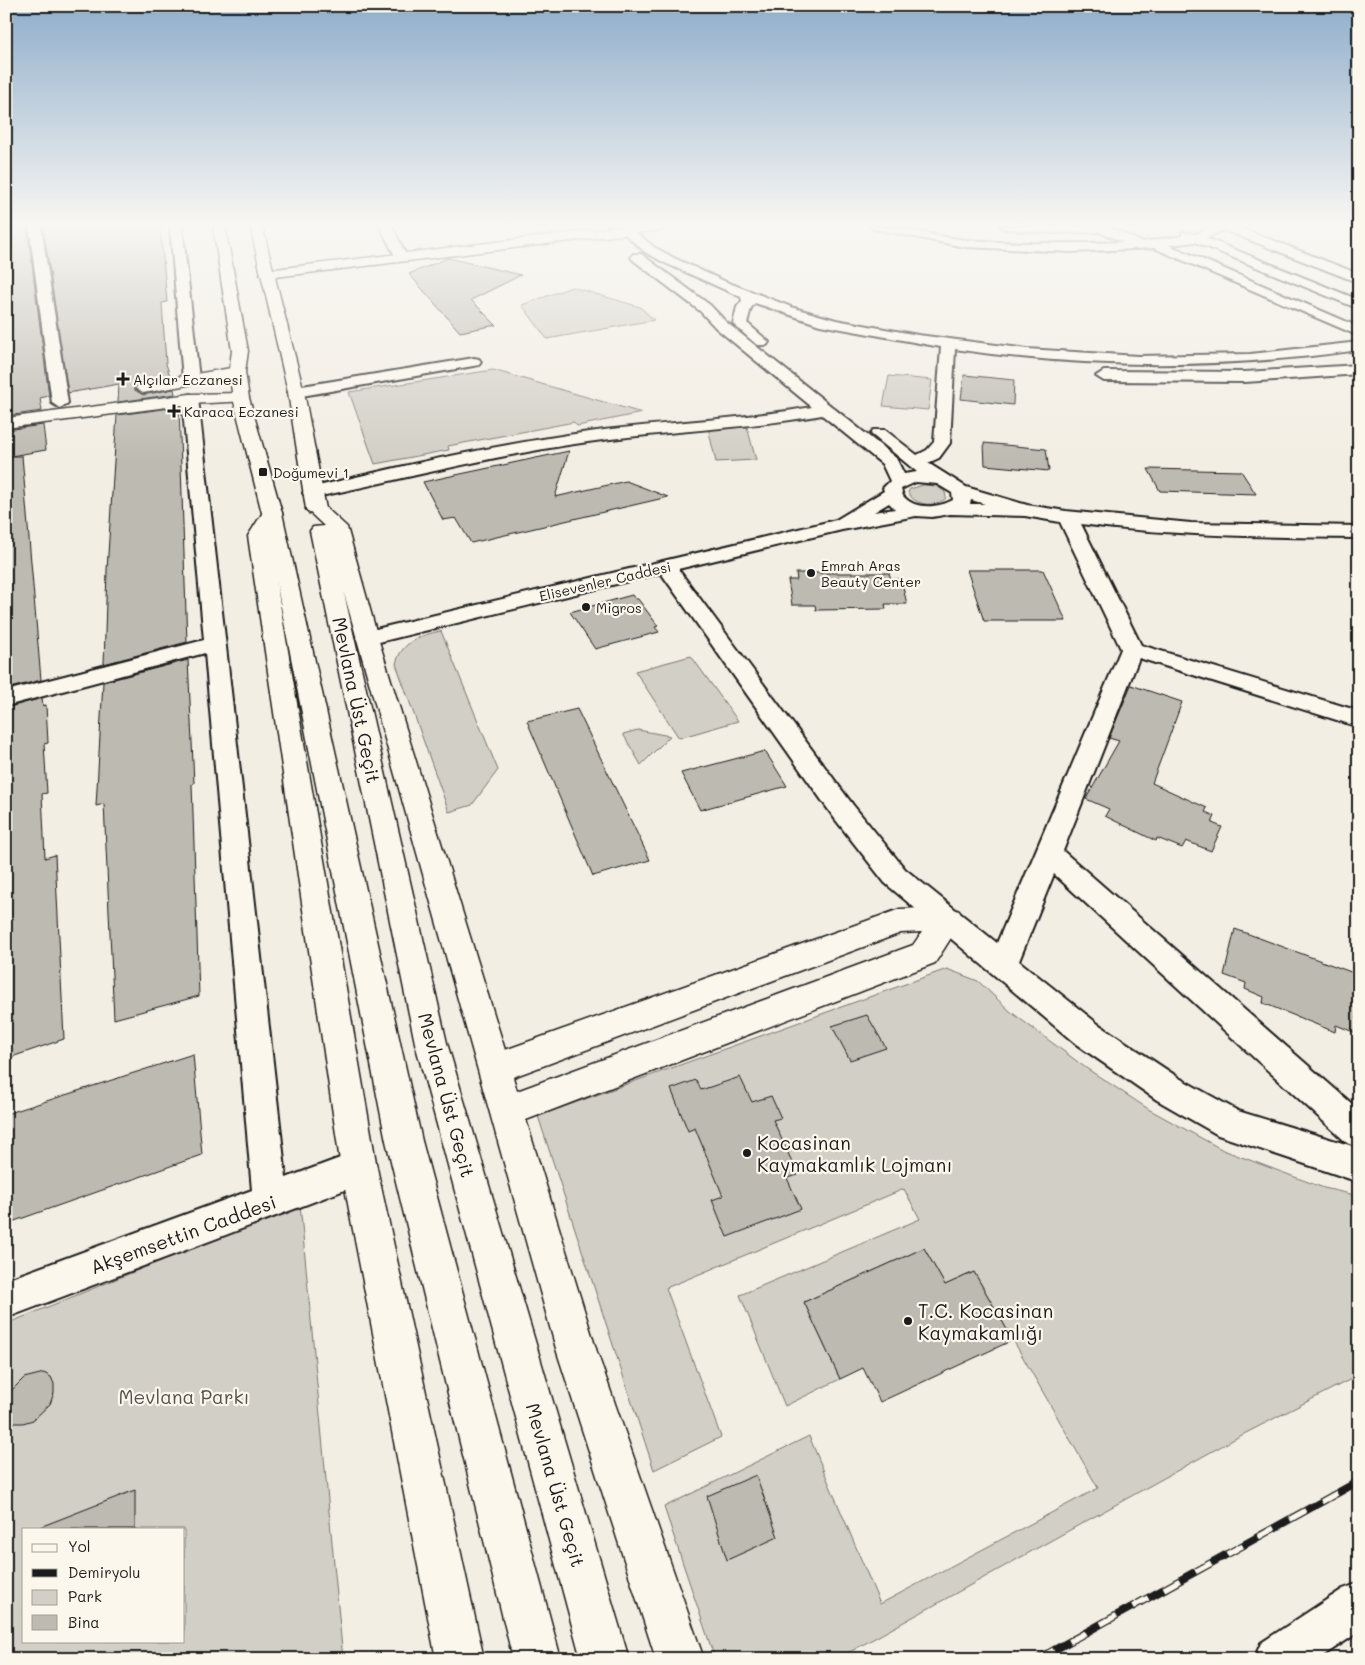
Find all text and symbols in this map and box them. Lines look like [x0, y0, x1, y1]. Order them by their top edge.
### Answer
place label: Alçılar Eczanesi [133, 370, 243, 389]
marker: Alçılar Eczanesi [117, 373, 129, 385]
place label: Karaca Eczanesi [184, 402, 299, 421]
marker: Karaca Eczanesi [168, 405, 180, 417]
place label: Doğumevi 1 [273, 463, 349, 482]
marker: Doğumevi 1 [257, 466, 269, 478]
place label: Emrah Aras Beauty Center [821, 556, 921, 591]
street label: Elisevenler Caddesi [537, 557, 673, 605]
marker: Emrah Aras Beauty Center [805, 567, 817, 579]
place label: Migros [596, 598, 642, 617]
marker: Migros [580, 601, 592, 613]
street label: Mevlana Üst Geçit [327, 614, 387, 786]
street label: Mevlana Üst Geçit [413, 1010, 481, 1180]
place label: Kocasinan Kaymakamlık Lojmanı [757, 1130, 952, 1177]
marker: Kocasinan Kaymakamlık Lojmanı [741, 1147, 753, 1159]
street label: Akşemsettin Caddesi [87, 1189, 279, 1279]
place label: T.C. Kocasinan Kaymakamlığı [918, 1298, 1053, 1345]
marker: T.C. Kocasinan Kaymakamlığı [902, 1315, 914, 1327]
park label: Mevlana Parkı [118, 1384, 250, 1409]
street label: Mevlana Üst Geçit [521, 1400, 591, 1570]
legend [22, 1528, 185, 1642]
text: Yol [68, 1536, 91, 1556]
text: Demiryolu [68, 1562, 140, 1582]
text: Park [68, 1586, 102, 1606]
text: Bina [68, 1612, 100, 1632]

